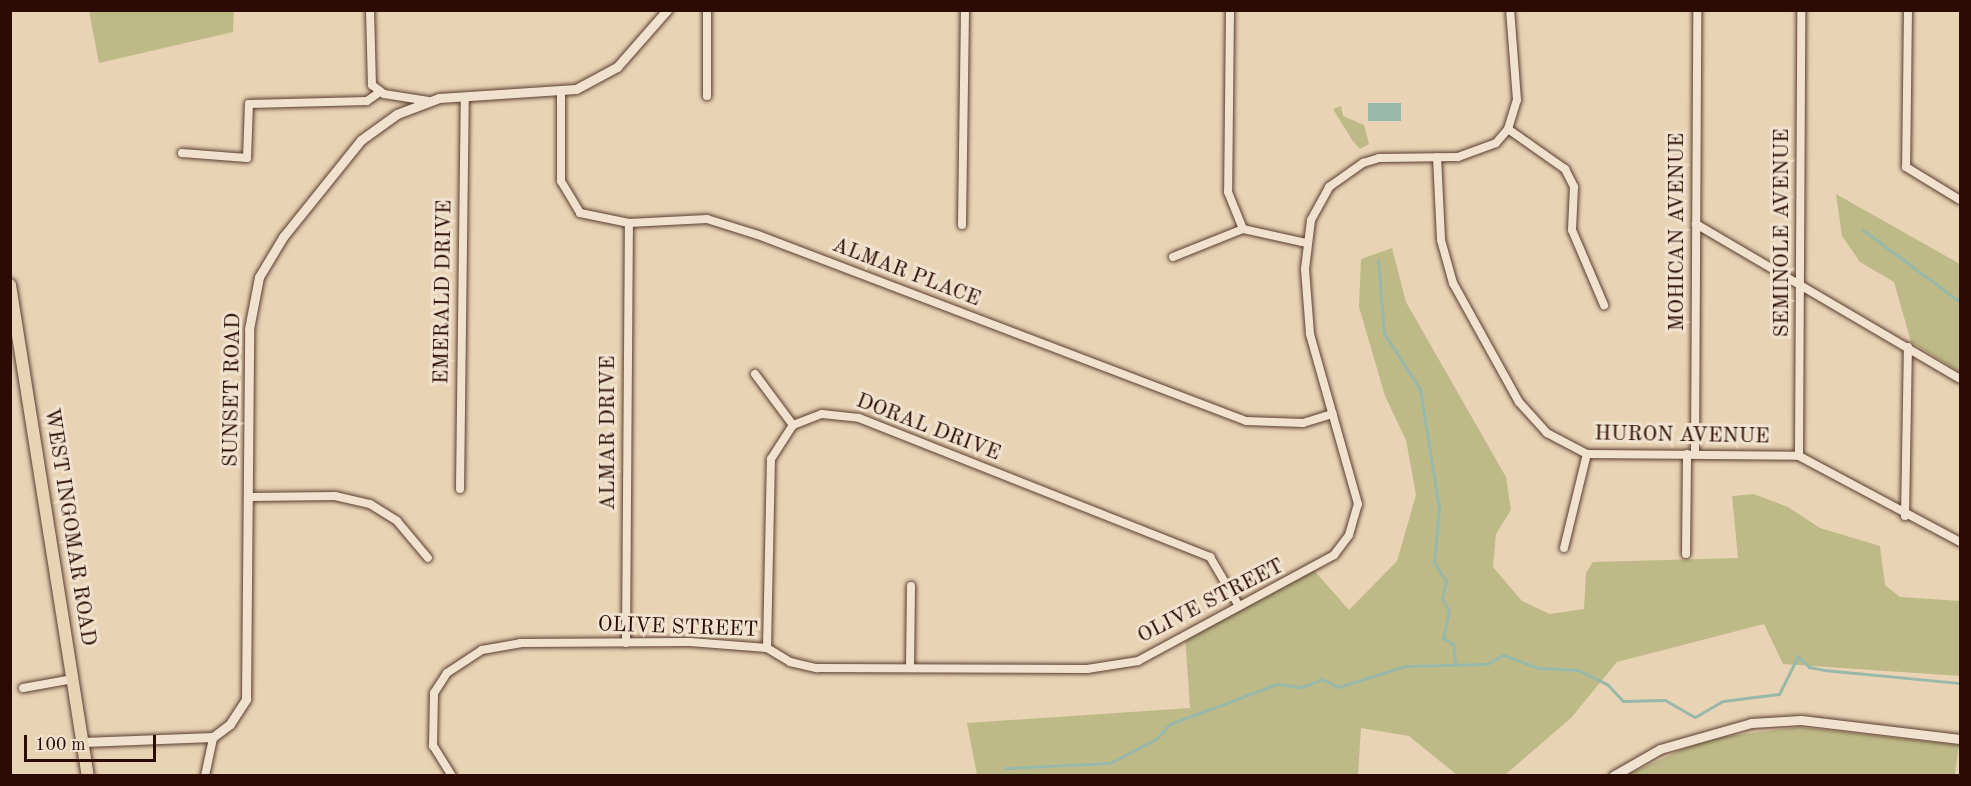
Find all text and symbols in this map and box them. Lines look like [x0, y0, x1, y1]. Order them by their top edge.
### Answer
street label: SEMINOLE AVENUE [1770, 128, 1796, 338]
street label: MOHICAN AVENUE [1665, 133, 1691, 331]
street label: EMERALD DRIVE [430, 200, 458, 384]
street label: ALMAR PLACE [828, 233, 984, 313]
street label: SUNSET ROAD [219, 313, 247, 467]
street label: ALMAR DRIVE [596, 355, 622, 511]
street label: DORAL DRIVE [852, 389, 1004, 467]
street label: WEST INGOMAR ROAD [38, 406, 100, 648]
street label: HURON AVENUE [1594, 422, 1770, 450]
street label: OLIVE STREET [1134, 554, 1288, 650]
street label: OLIVE STREET [597, 613, 759, 643]
scale bar [27, 723, 159, 761]
text: 100 m [35, 736, 86, 754]

